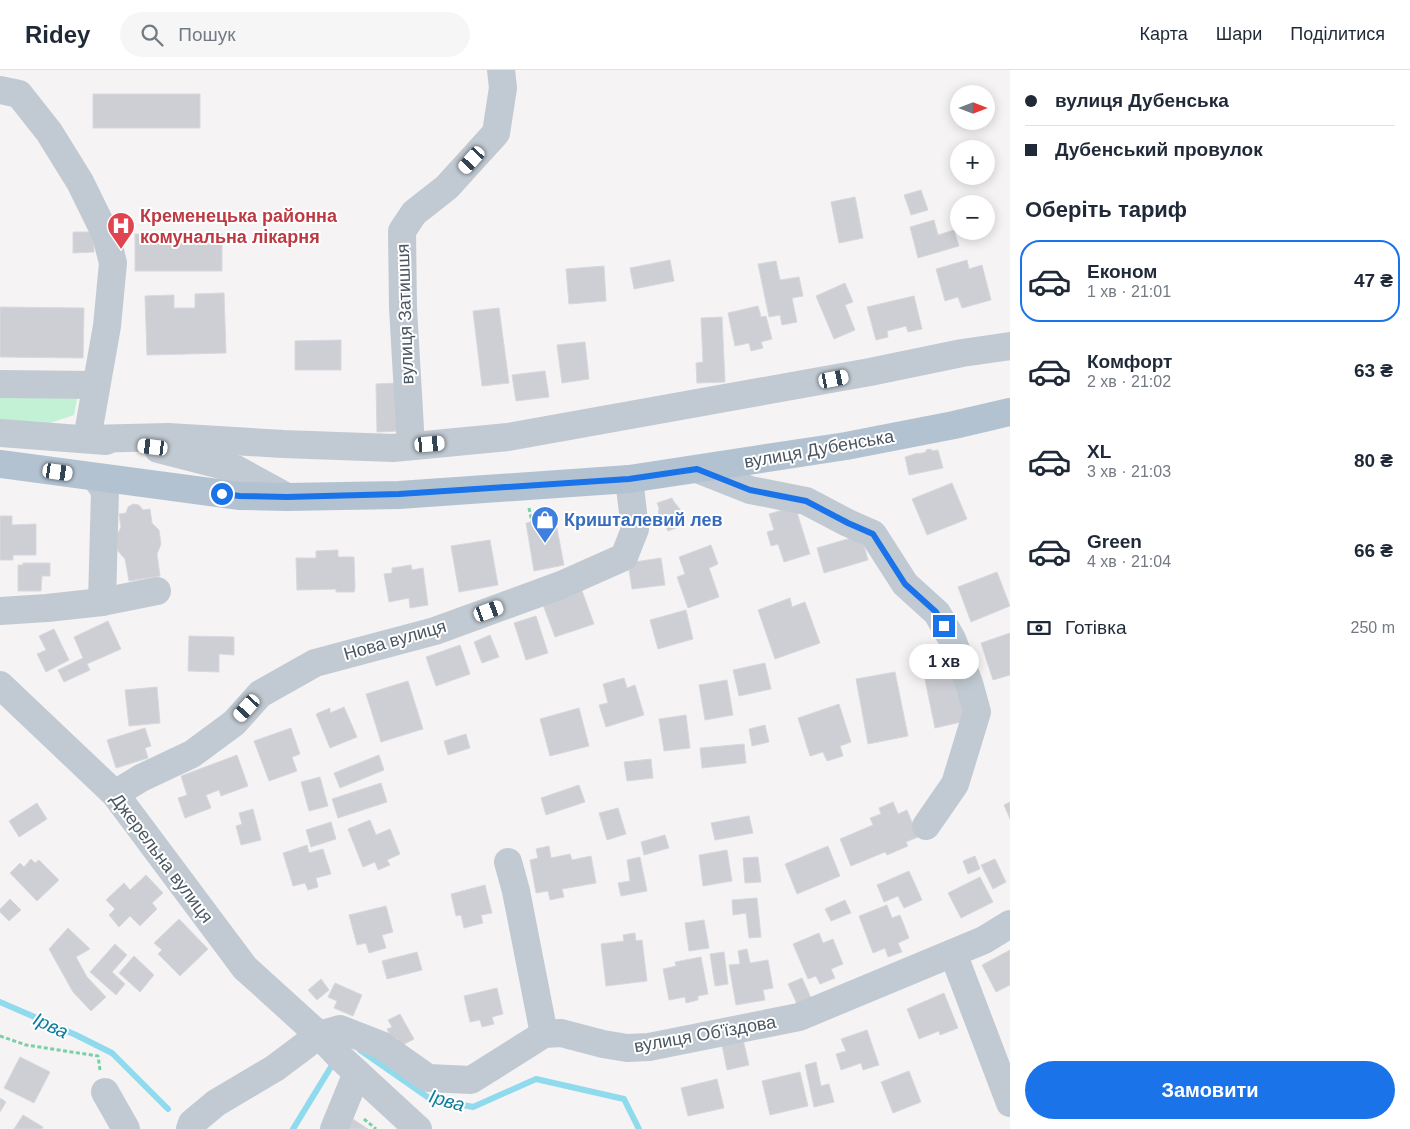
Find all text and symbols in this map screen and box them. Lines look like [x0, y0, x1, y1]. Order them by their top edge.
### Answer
search box [120, 12, 470, 57]
text: Ridey [25, 21, 90, 48]
icon: search [138, 21, 166, 49]
text: Пошук [178, 24, 236, 45]
text: Карта [1140, 24, 1188, 44]
text: Шари [1216, 24, 1262, 44]
text: Поділитися [1290, 24, 1385, 44]
north arrow [950, 85, 995, 130]
map controls [950, 85, 995, 240]
text: вулиця Дубенська [1055, 90, 1229, 111]
text: Дубенський провулок [1055, 139, 1263, 160]
button: + [950, 140, 995, 185]
car [456, 144, 487, 176]
button: − [950, 195, 995, 240]
text: Оберіть тариф [1025, 197, 1187, 222]
place label: Кременецька районна комунальна лікарня [140, 206, 338, 247]
hospital icon: Кременецька районна комунальна лікарня [106, 211, 136, 250]
street label: вулиця Затишшя [393, 243, 417, 385]
icon: car [1027, 259, 1072, 304]
text: Економ [1087, 261, 1157, 282]
text: 47 ₴ [1354, 270, 1393, 291]
text: 1 хв · 21:01 [1087, 283, 1171, 300]
icon: car [1027, 349, 1072, 394]
text: Комфорт [1087, 351, 1172, 372]
text: 63 ₴ [1354, 360, 1393, 381]
car [817, 369, 850, 389]
text: 2 хв · 21:02 [1087, 373, 1171, 390]
street label: вулиця Дубенська [742, 426, 896, 472]
car [414, 435, 445, 453]
car [137, 438, 168, 456]
icon: car [1027, 439, 1072, 484]
text: XL [1087, 441, 1111, 462]
text: 80 ₴ [1354, 450, 1393, 471]
car [42, 462, 73, 482]
text: 3 хв · 21:03 [1087, 463, 1171, 480]
route start [211, 483, 233, 505]
shop icon: Кришталевий лев [530, 505, 560, 544]
place label: Кришталевий лев [564, 510, 723, 530]
icon: car [1027, 529, 1072, 574]
text: Green [1087, 531, 1142, 552]
text: 66 ₴ [1354, 540, 1393, 561]
text: 4 хв · 21:04 [1087, 553, 1171, 570]
car [472, 599, 505, 623]
icon: cash [1025, 614, 1053, 642]
route end [933, 615, 955, 637]
street label: Нова вулиця [341, 616, 449, 664]
text: Готівка [1065, 617, 1126, 638]
text: 250 m [1351, 619, 1395, 636]
callout: 1 хв [909, 644, 979, 678]
text: 1 хв [928, 653, 960, 670]
car [231, 692, 262, 724]
street label: Джерельна вулиця [107, 789, 217, 927]
water label: Ірва [30, 1008, 72, 1043]
street label: вулиця Об'їздова [632, 1011, 779, 1056]
button: Замовити [1025, 1061, 1395, 1119]
water label: Ірва [427, 1085, 467, 1116]

